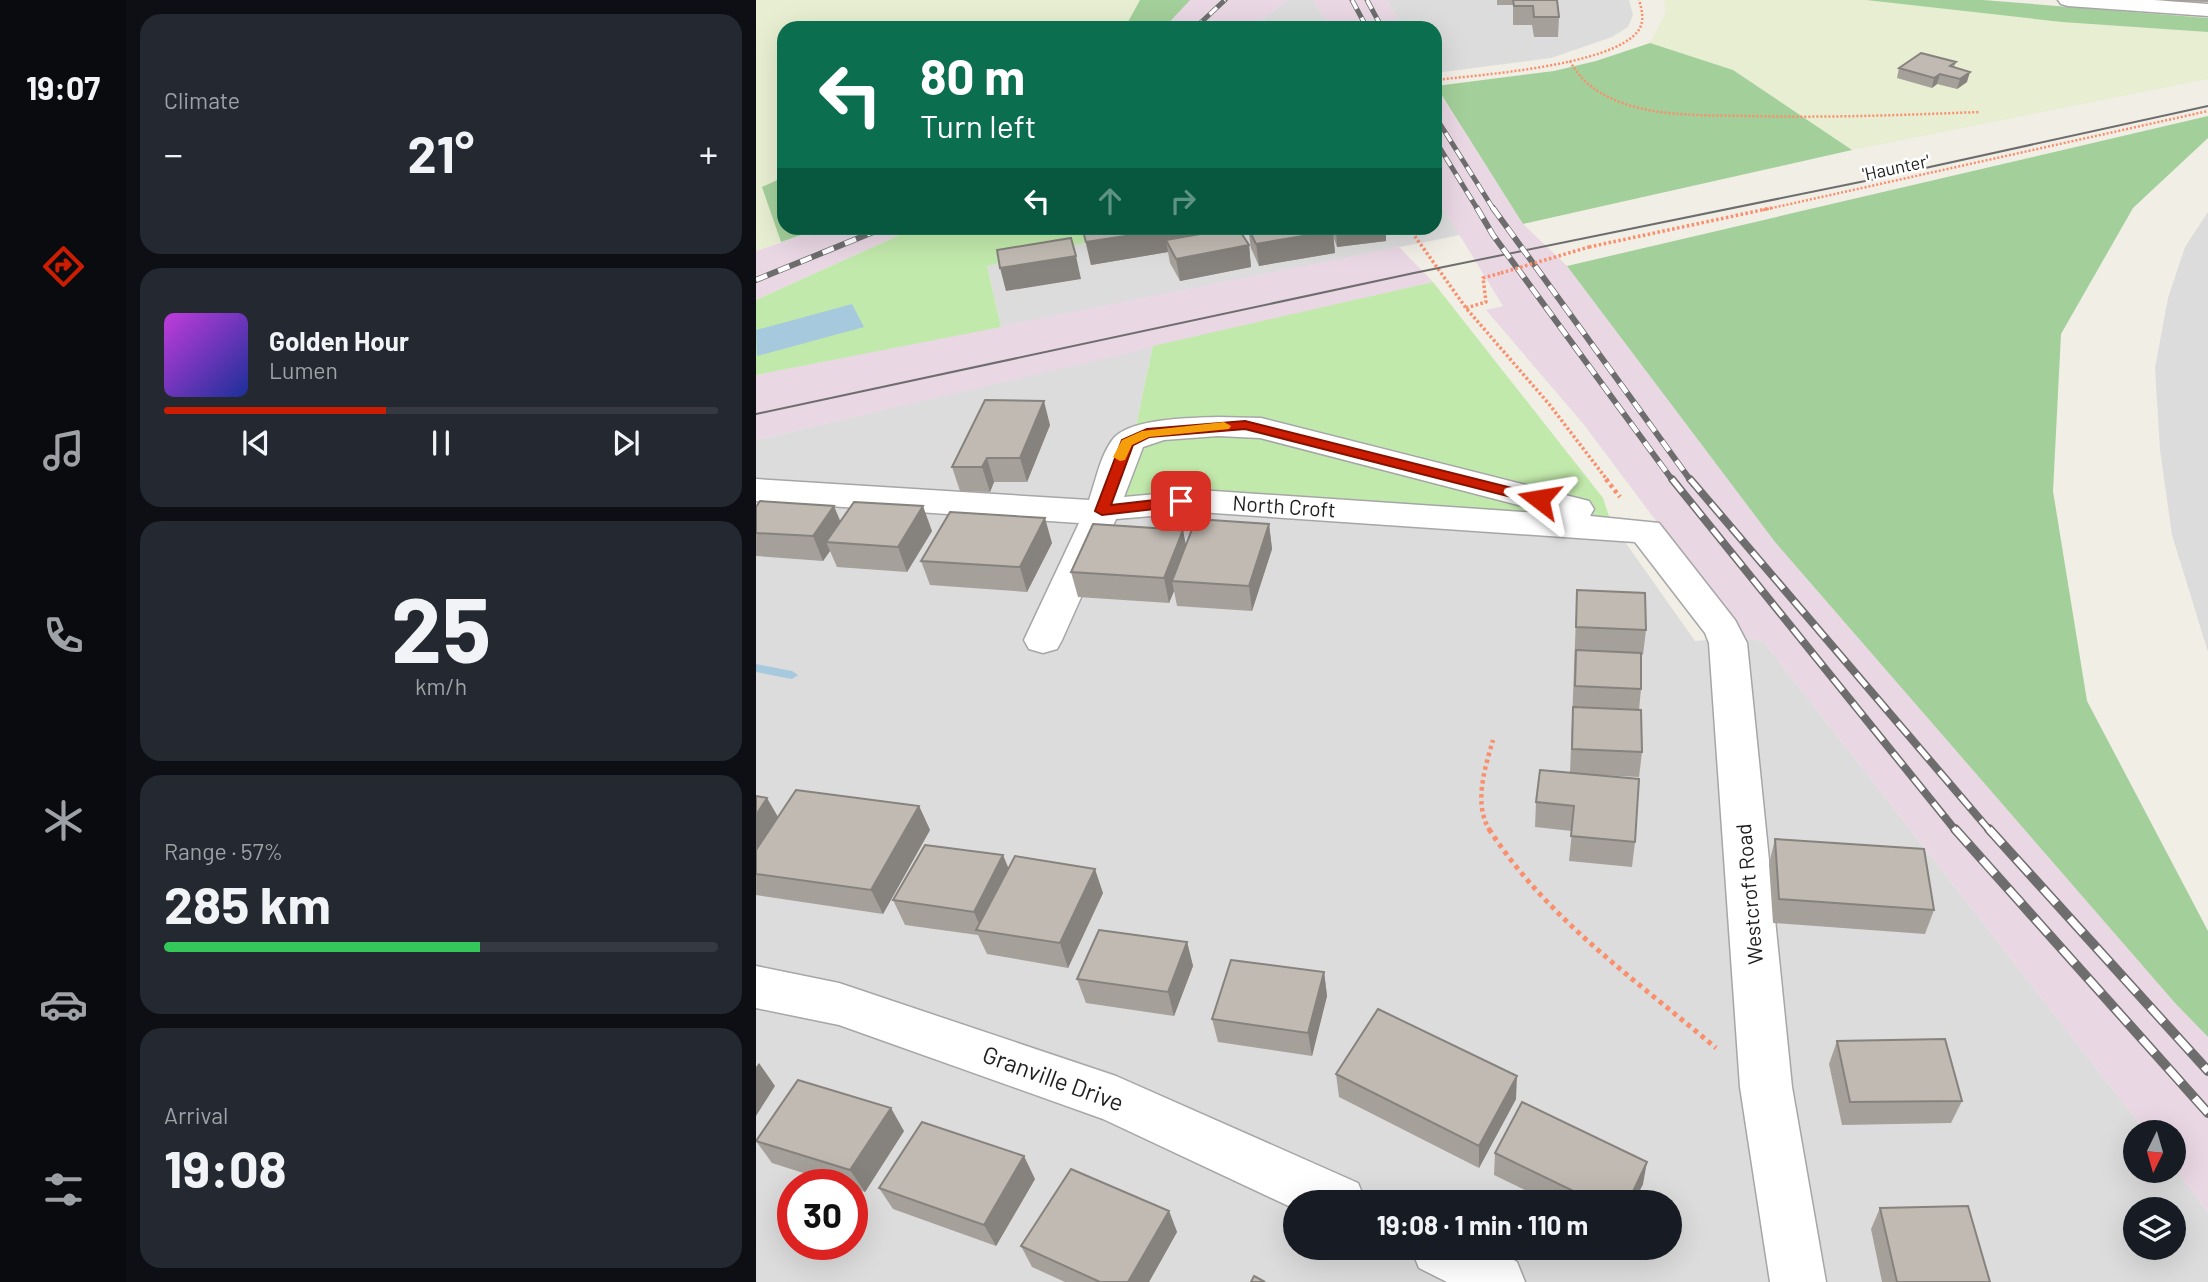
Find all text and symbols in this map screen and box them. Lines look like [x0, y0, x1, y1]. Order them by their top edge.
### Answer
text: 80 m [920, 46, 1025, 105]
icon: left [805, 49, 896, 140]
text: 19:07 [26, 68, 100, 106]
text: Climate [164, 86, 240, 114]
text: Turn left [920, 106, 1037, 144]
text: 21° [408, 121, 474, 183]
text: − [164, 130, 183, 176]
text: + [699, 130, 718, 176]
street label: 'Haunter' [1860, 149, 1931, 185]
icon: left [1018, 182, 1056, 220]
icon: ahead [1091, 182, 1129, 220]
icon: right [1164, 182, 1202, 220]
icon: directions [39, 242, 88, 291]
text: Golden Hour [269, 325, 409, 356]
text: Lumen [269, 356, 338, 384]
icon: previous [237, 424, 275, 462]
icon: pause [422, 424, 460, 462]
icon: next [607, 424, 645, 462]
icon: music [39, 426, 88, 475]
position arrow [1502, 462, 1576, 536]
pin [1151, 471, 1211, 531]
icon: arrive [1162, 482, 1200, 520]
street label: North Croft [1232, 489, 1337, 522]
text: 25 [391, 572, 491, 681]
icon: phone [39, 611, 88, 660]
text: km/h [415, 672, 467, 700]
icon: climate [39, 796, 88, 845]
street label: Westcroft Road [1730, 823, 1767, 966]
text: Range · 57% [164, 837, 283, 865]
text: 285 km [164, 872, 331, 934]
icon: car [39, 980, 88, 1029]
street label: Granville Drive [979, 1039, 1128, 1117]
text: Arrival [164, 1101, 228, 1129]
north arrow [2123, 1120, 2186, 1183]
map controls [2123, 1120, 2186, 1260]
text: 19:08 [164, 1136, 287, 1198]
icon: filters [39, 1165, 88, 1214]
speed limit sign: 30 [777, 1169, 868, 1260]
button: layers [2123, 1197, 2186, 1260]
text: 19:08 · 1 min · 110 m [1377, 1209, 1588, 1240]

